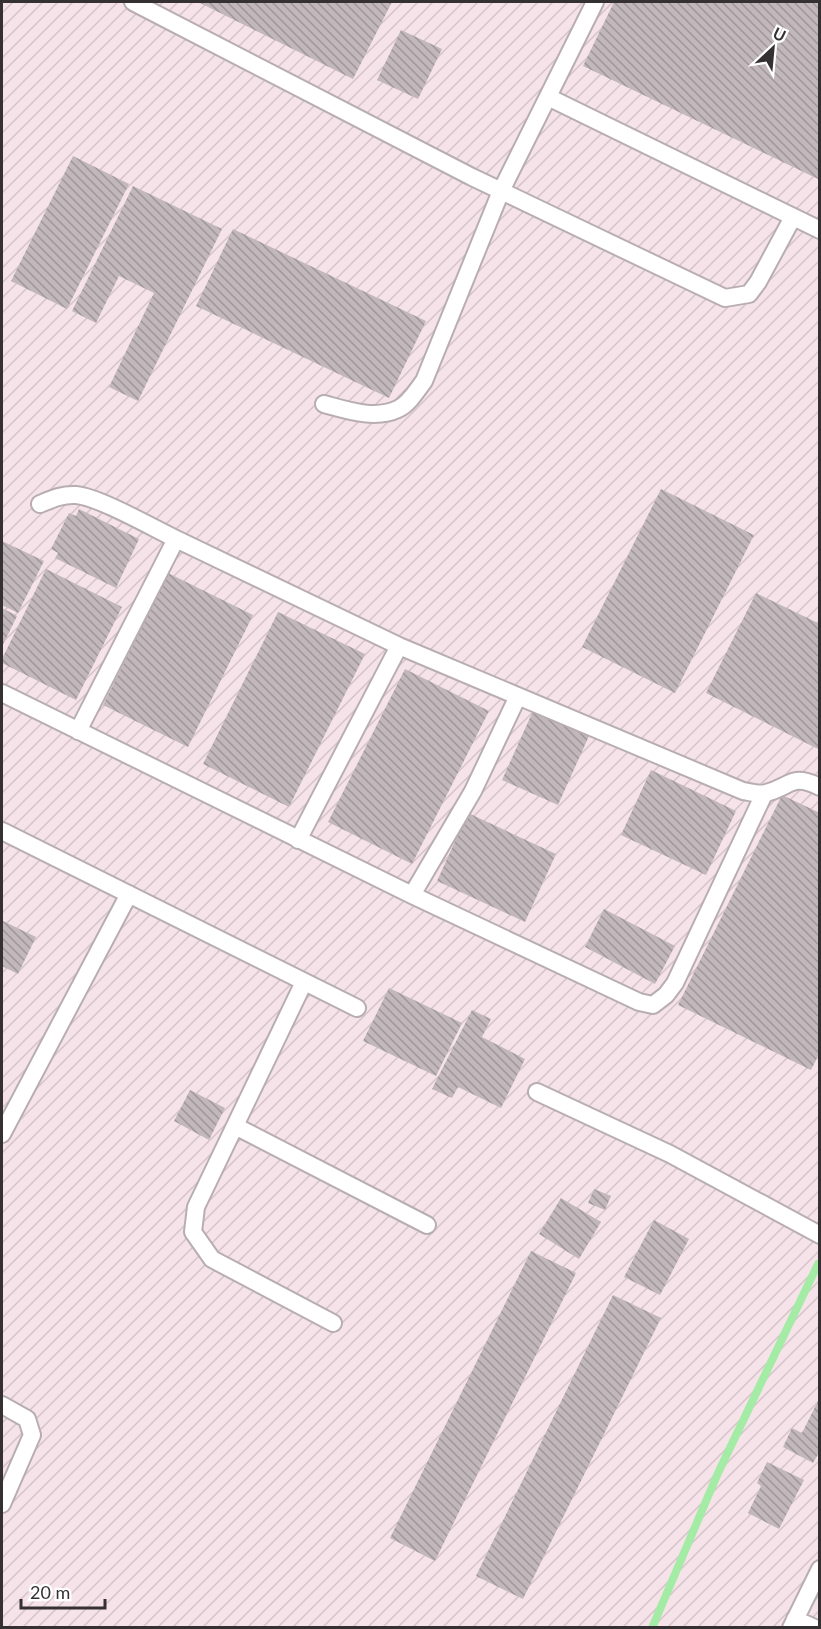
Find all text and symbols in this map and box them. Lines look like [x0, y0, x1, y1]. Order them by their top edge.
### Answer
north arrow [743, 18, 803, 78]
text: U [770, 23, 789, 45]
scale bar [21, 1572, 105, 1610]
text: 20 m [30, 1581, 70, 1603]

